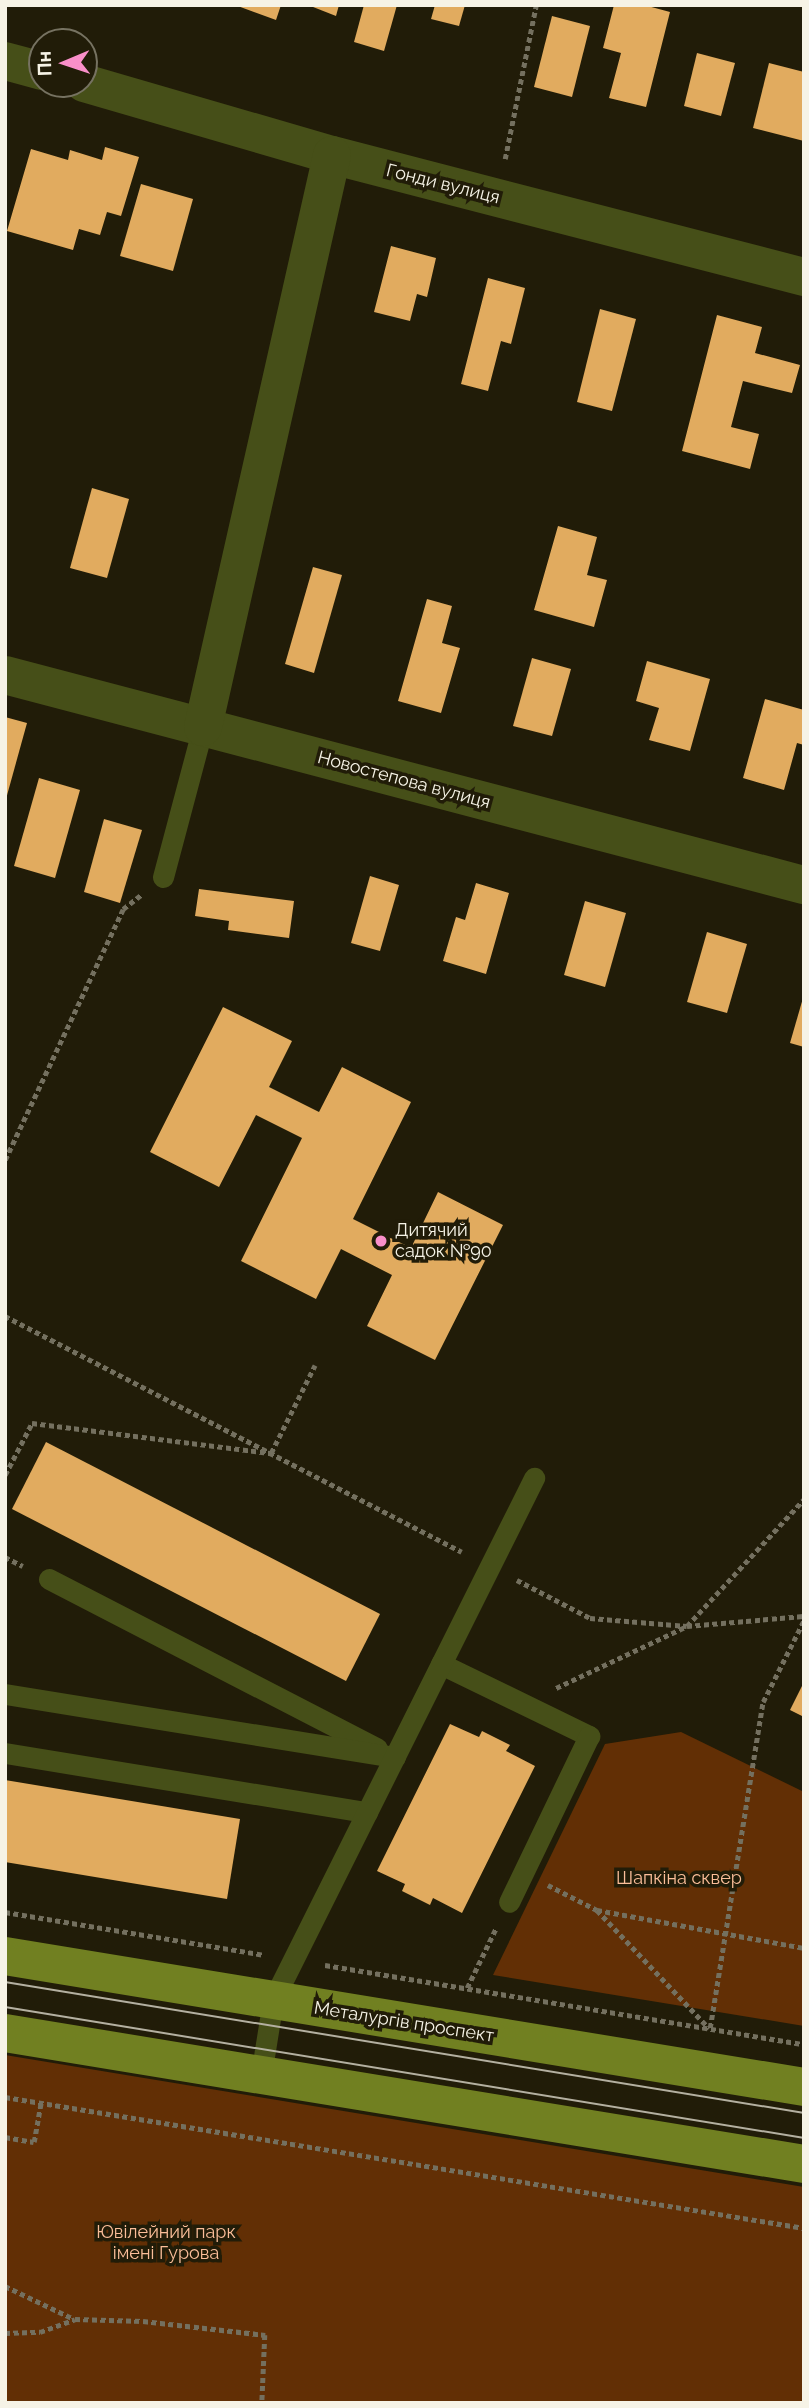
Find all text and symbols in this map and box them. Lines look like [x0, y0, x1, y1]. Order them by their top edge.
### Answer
north arrow [28, 28, 98, 98]
text: Пн [33, 51, 55, 77]
street label: Гонди вулиця [384, 159, 502, 209]
street label: Новостепова вулиця [315, 747, 493, 813]
place label: Дитячий садок №90 [395, 1220, 492, 1262]
marker: Дитячий садок №90 [373, 1233, 389, 1249]
park label: Шапкіна сквер [616, 1867, 742, 1889]
street label: Металургів проспект [313, 1997, 495, 2047]
park label: Ювілейний парк імені Гурова [96, 2222, 236, 2264]

